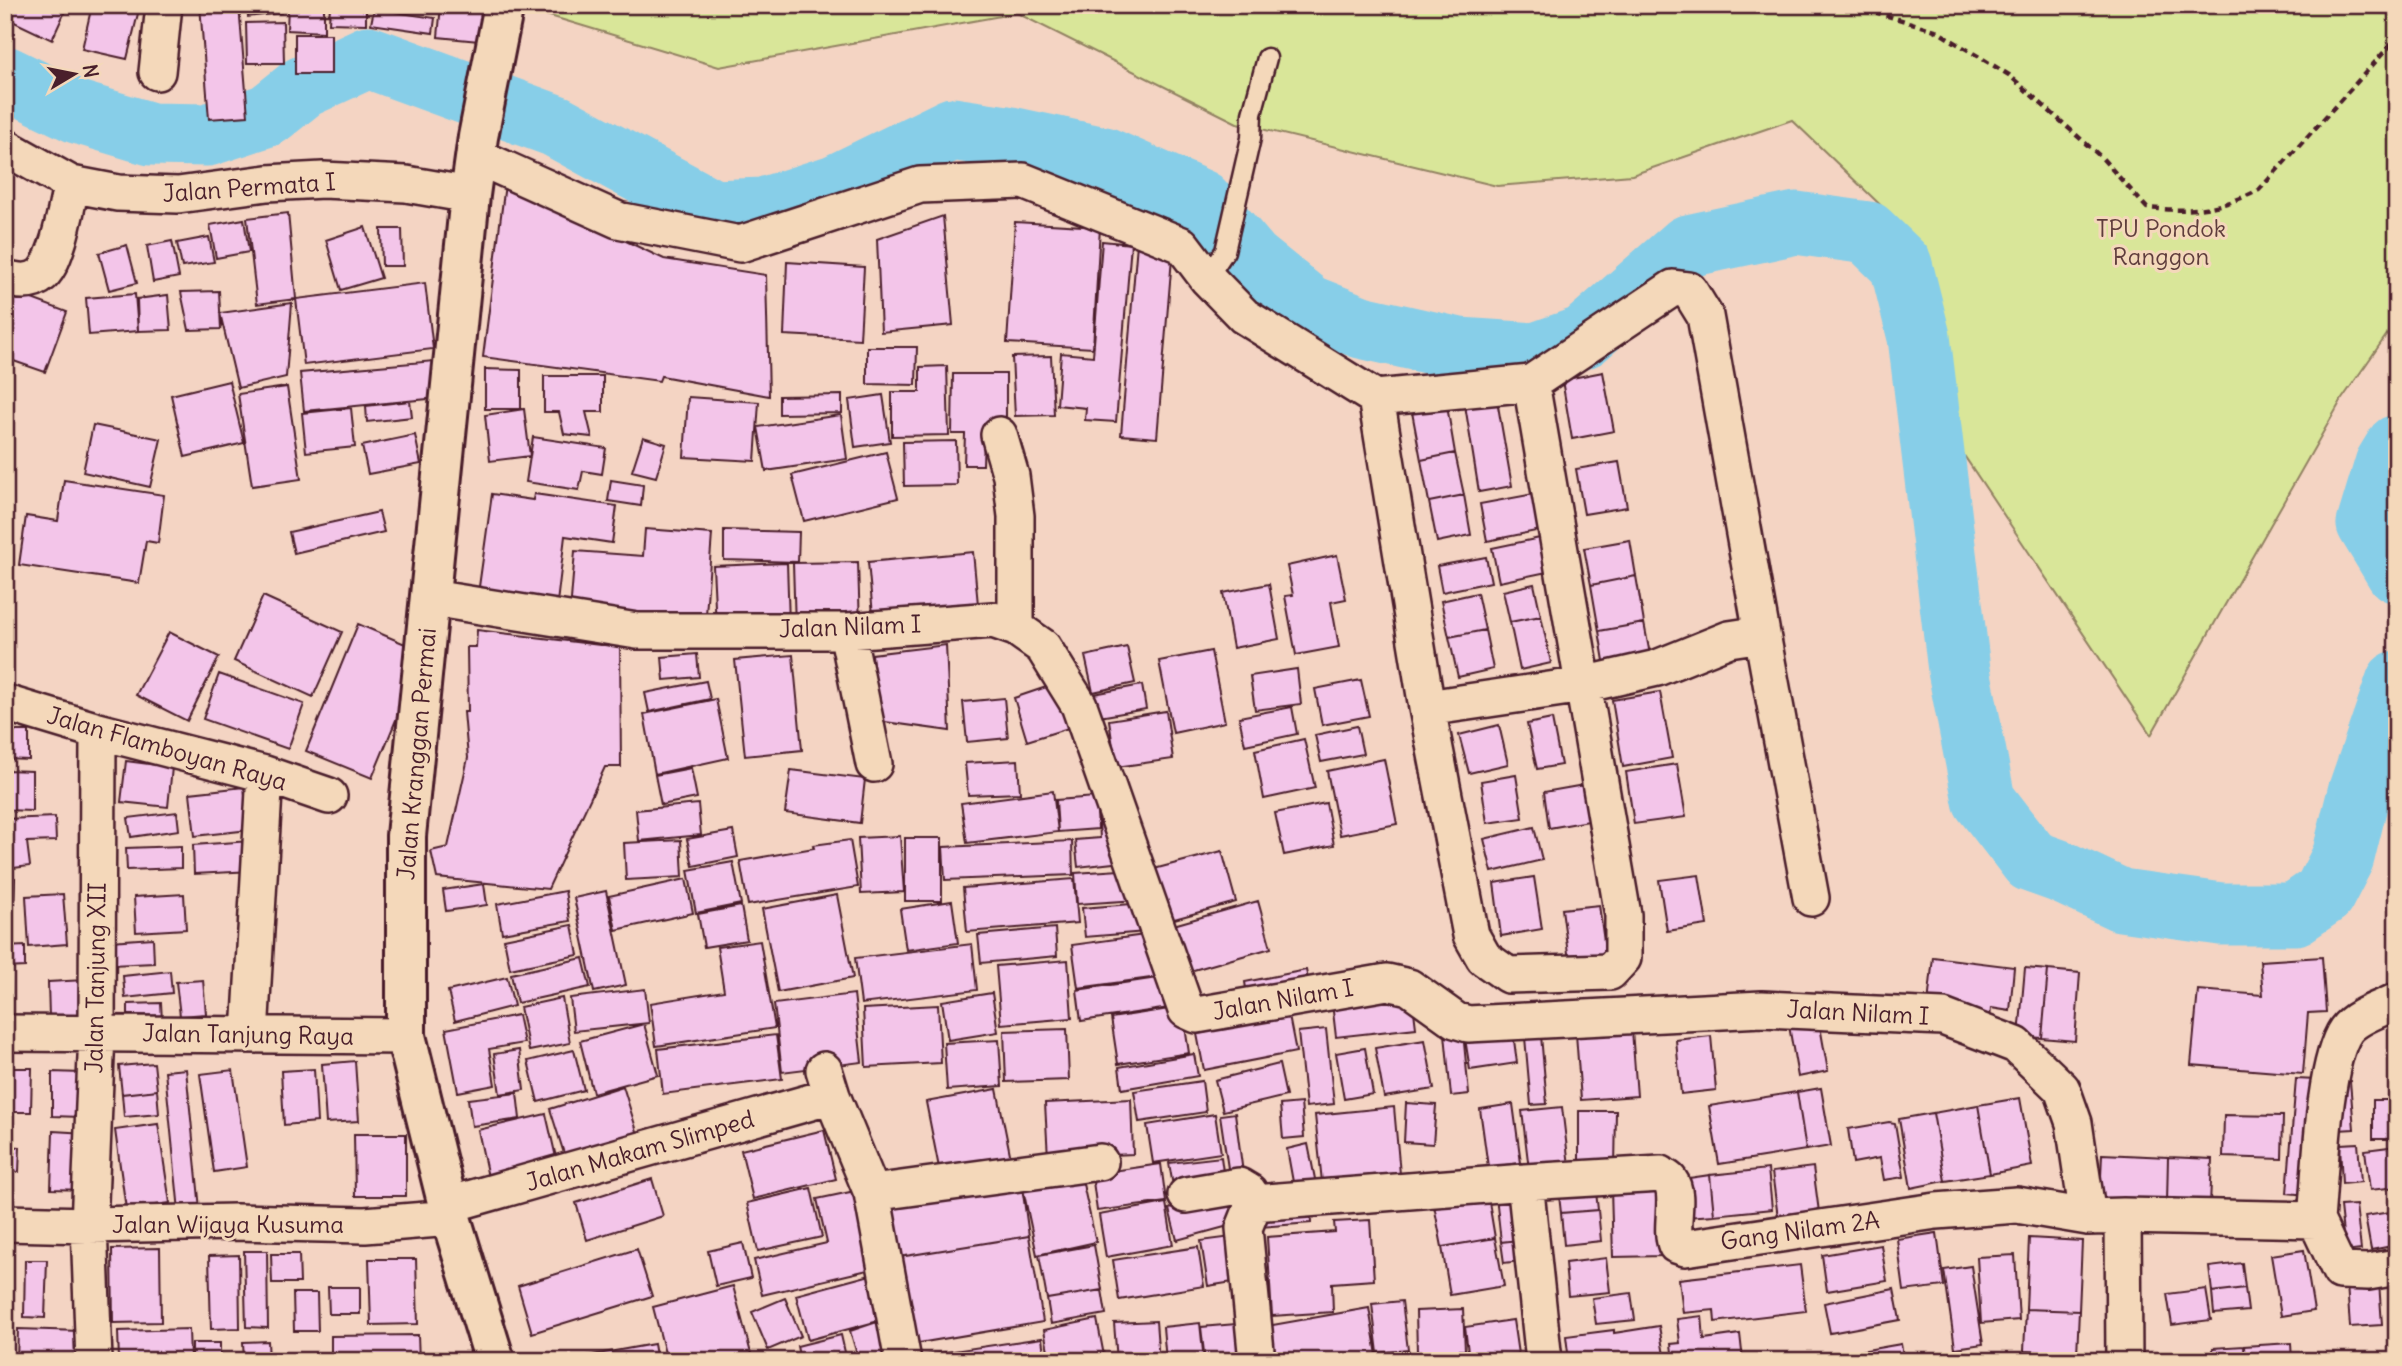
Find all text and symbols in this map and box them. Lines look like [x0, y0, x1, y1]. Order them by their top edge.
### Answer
north arrow [38, 38, 108, 108]
text: N [78, 62, 104, 80]
street label: Jalan Permata I [161, 166, 337, 208]
park label: TPU Pondok Ranggon [2096, 213, 2226, 271]
street label: Jalan Nilam I [778, 609, 922, 643]
street label: Jalan Kranggan Permai [390, 627, 442, 881]
street label: Jalan Flamboyan Raya [44, 699, 291, 797]
street label: Jalan Tanjung XII [78, 882, 112, 1074]
street label: Jalan Nilam I [1210, 972, 1356, 1026]
street label: Jalan Nilam I [1786, 993, 1930, 1031]
street label: Jalan Tanjung Raya [142, 1017, 354, 1051]
street label: Jalan Makam Slimped [522, 1103, 757, 1197]
street label: Gang Nilam 2A [1718, 1204, 1881, 1256]
street label: Jalan Wijaya Kusuma [112, 1209, 344, 1239]

